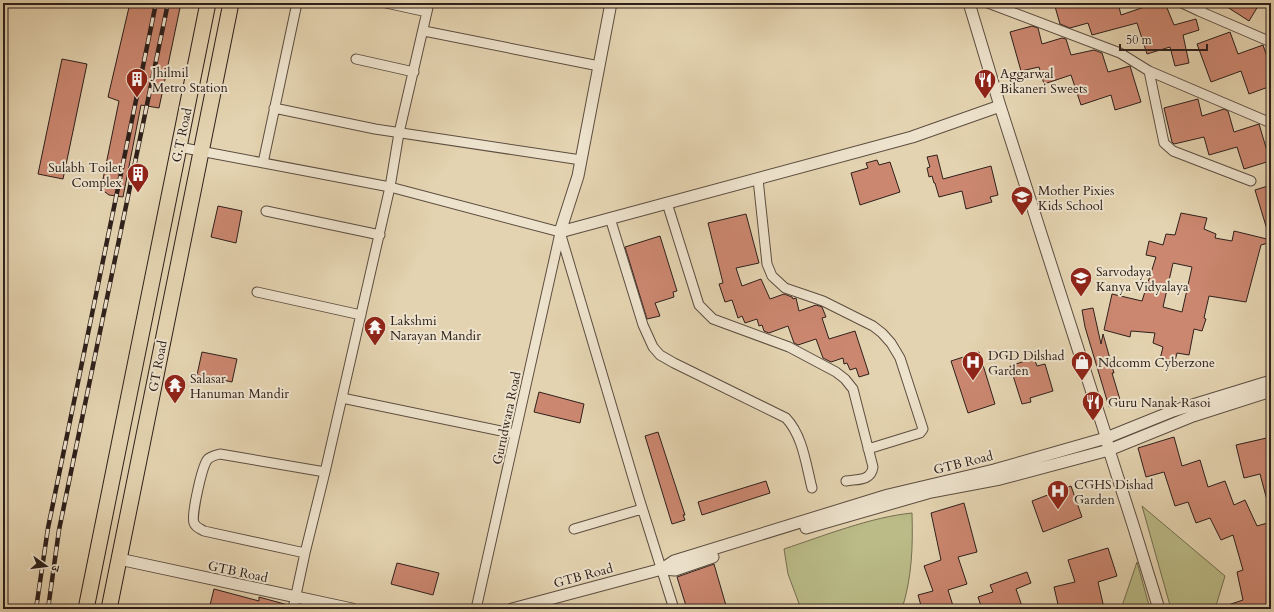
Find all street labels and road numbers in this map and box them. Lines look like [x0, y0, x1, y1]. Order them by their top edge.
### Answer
street label: G.T Road [167, 106, 197, 164]
street label: GT Road [144, 339, 172, 393]
street label: Gurudwara Road [488, 370, 526, 466]
street label: GTB Road [932, 447, 995, 479]
street label: GTB Road [206, 557, 269, 587]
street label: GTB Road [552, 559, 615, 593]

